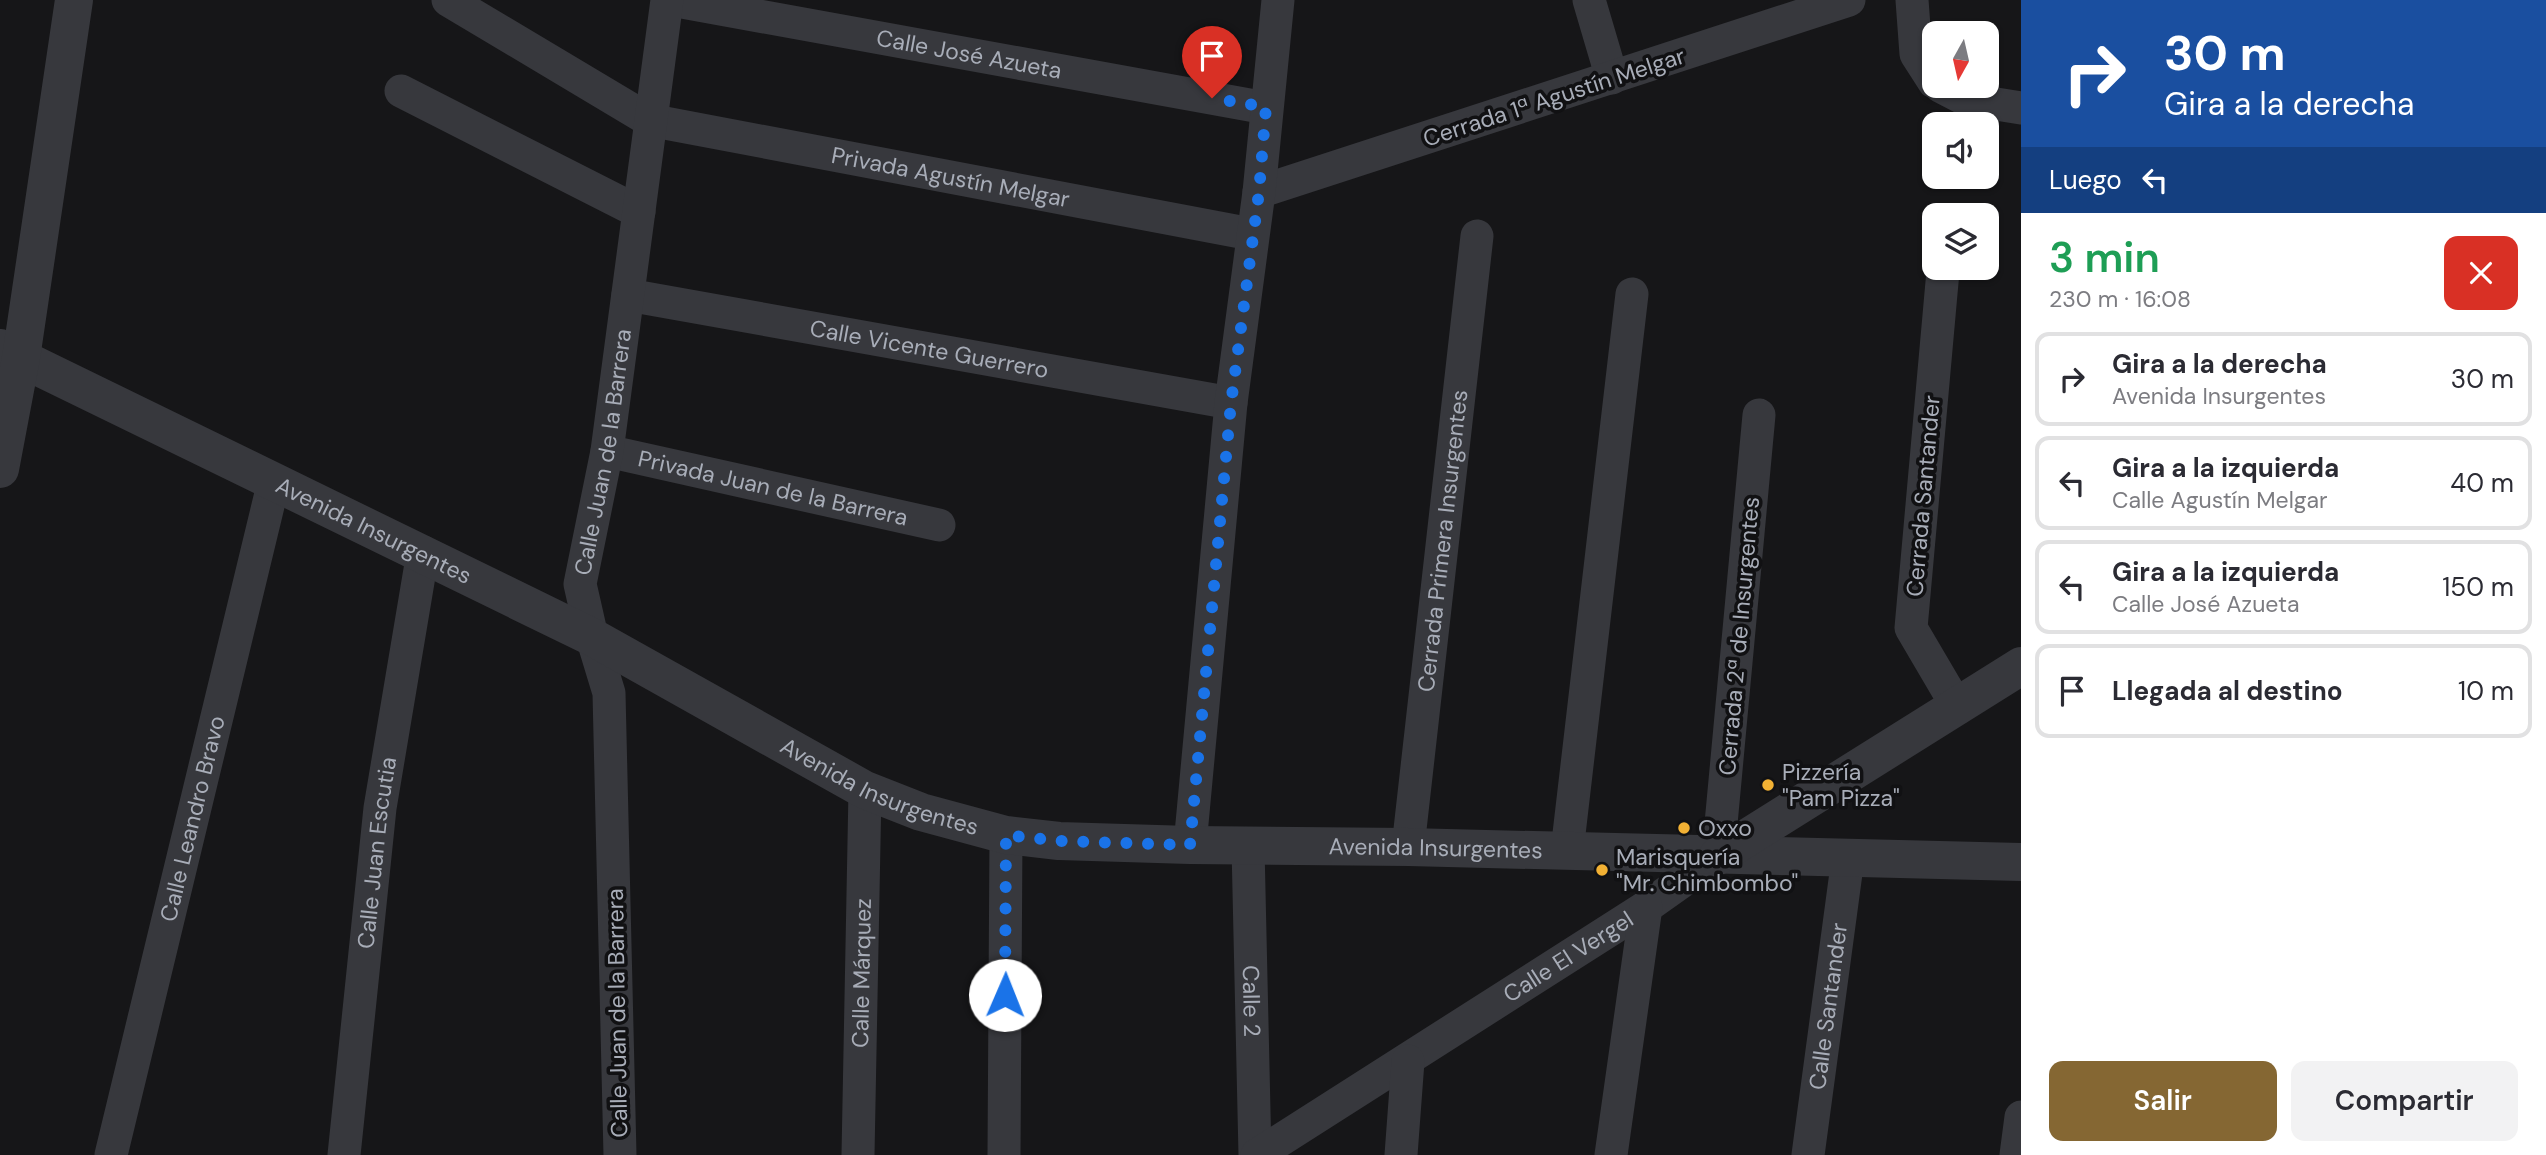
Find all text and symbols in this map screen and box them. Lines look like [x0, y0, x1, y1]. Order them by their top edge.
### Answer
north arrow [1922, 21, 1998, 98]
map controls [1922, 21, 1999, 280]
text: 30 m [2164, 21, 2286, 85]
street label: Calle José Azueta [874, 23, 1064, 86]
pin [1182, 26, 1242, 98]
icon: right [2049, 28, 2140, 119]
icon: arrive [1193, 37, 1231, 75]
street label: Cerrada 1ª Agustín Melgar [1419, 40, 1689, 154]
text: Gira a la derecha [2164, 83, 2414, 125]
button: sound [1922, 112, 1999, 189]
street label: Privada Agustín Melgar [829, 140, 1072, 214]
icon: left [2136, 161, 2174, 199]
text: Luego [2049, 163, 2122, 197]
button: layers [1922, 203, 1999, 280]
text: 3 min [2049, 230, 2160, 285]
button: close [2444, 236, 2518, 310]
text: 230 m · 16:08 [2049, 284, 2191, 314]
street label: Calle Vicente Guerrero [808, 313, 1051, 385]
street label: Calle Juan de la Barrera [567, 327, 638, 578]
text: Gira a la derecha [2112, 347, 2327, 381]
icon: right [2053, 360, 2091, 398]
text: 30 m [2451, 362, 2514, 396]
text: Avenida Insurgentes [2112, 381, 2326, 411]
street label: Cerrada Primera Insurgentes [1411, 388, 1475, 694]
street label: Cerrada Santander [1899, 394, 1947, 598]
street label: Privada Juan de la Barrera [635, 443, 911, 533]
text: Gira a la izquierda [2112, 451, 2339, 485]
icon: left [2053, 464, 2091, 502]
text: 40 m [2450, 466, 2514, 500]
street label: Avenida Insurgentes [271, 470, 477, 591]
text: Calle Agustín Melgar [2112, 485, 2328, 515]
street label: Cerrada 2ª de Insurgentes [1712, 495, 1766, 777]
text: Gira a la izquierda [2112, 555, 2339, 589]
icon: left [2053, 568, 2091, 606]
text: 150 m [2442, 570, 2514, 604]
text: Calle José Azueta [2112, 589, 2300, 619]
icon: arrive [2053, 672, 2091, 710]
text: Llegada al destino [2112, 674, 2343, 708]
text: 10 m [2458, 674, 2514, 708]
street label: Calle Leandro Bravo [153, 713, 232, 925]
street label: Avenida Insurgentes [775, 731, 982, 842]
street label: Calle Juan Escutia [350, 755, 403, 950]
place label: Pizzería "Pam Pizza" [1782, 757, 1900, 813]
marker: Pizzería "Pam Pizza" [1760, 777, 1776, 793]
place label: Oxxo [1698, 813, 1752, 843]
marker: Oxxo [1676, 820, 1692, 836]
street label: Avenida Insurgentes [1328, 831, 1543, 865]
place label: Marisquería "Mr. Chimbombo" [1616, 842, 1798, 898]
marker: Marisquería "Mr. Chimbombo" [1594, 862, 1610, 878]
street label: Calle Juan de la Barrera [600, 888, 634, 1138]
street label: Calle Márquez [845, 898, 878, 1048]
street label: Calle El Vergel [1497, 904, 1639, 1009]
street label: Calle Santander [1802, 921, 1854, 1092]
position arrow [968, 958, 1042, 1032]
street label: Calle 2 [1236, 965, 1267, 1037]
button: Salir [2049, 1061, 2277, 1141]
button: Compartir [2291, 1061, 2518, 1141]

